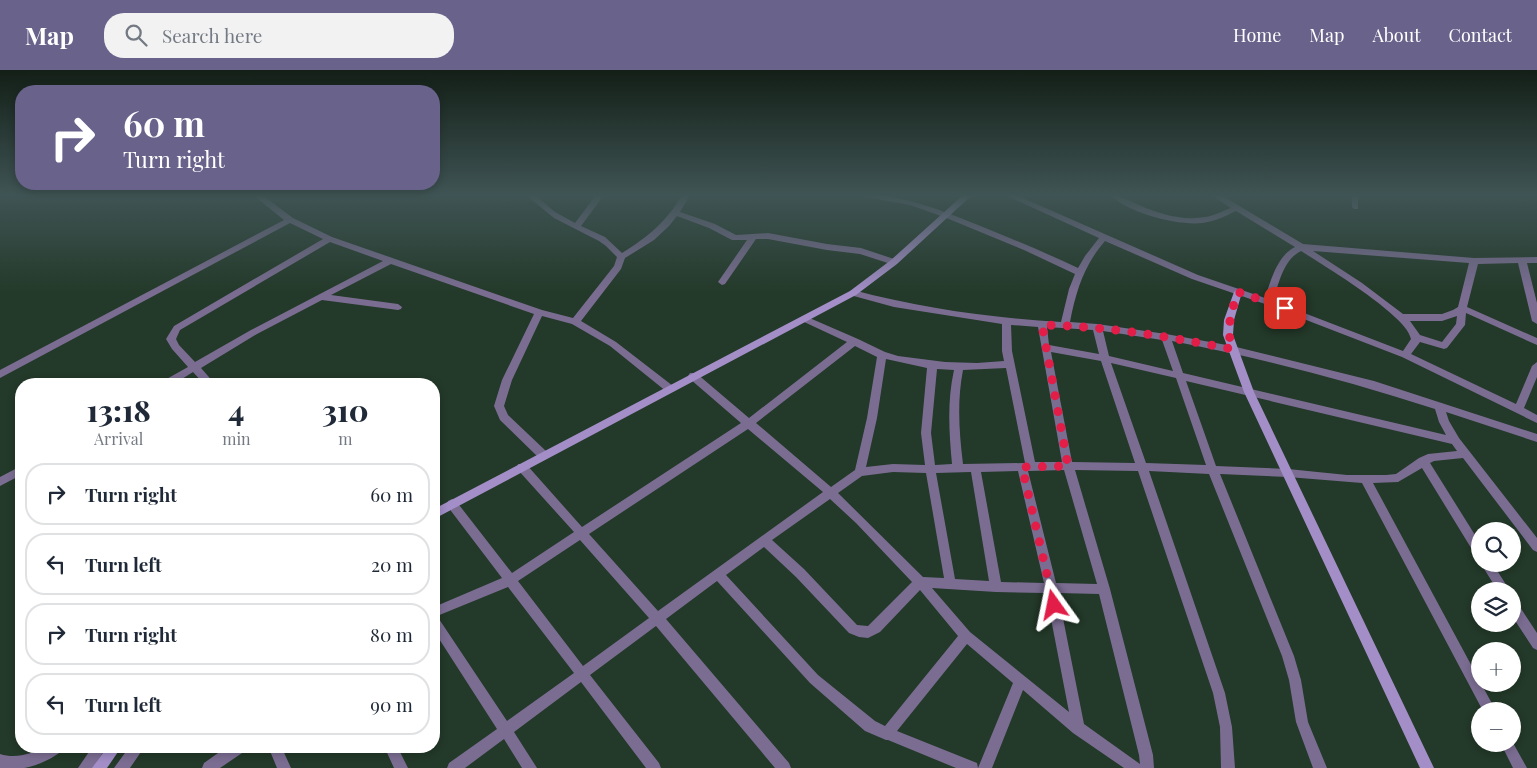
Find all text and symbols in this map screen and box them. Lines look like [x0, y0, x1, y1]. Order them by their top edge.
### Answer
search box [104, 13, 454, 58]
text: Map [25, 19, 74, 51]
icon: search [122, 21, 150, 49]
text: Search here [162, 22, 262, 48]
text: Home [1233, 23, 1281, 47]
text: Map [1309, 23, 1344, 47]
text: About [1372, 23, 1421, 47]
text: Contact [1449, 23, 1512, 47]
text: 60 m [123, 99, 205, 146]
icon: right [40, 105, 105, 170]
text: Turn right [123, 144, 225, 174]
pin [1264, 287, 1306, 329]
icon: arrive [1271, 294, 1299, 322]
text: 13:18 [86, 390, 151, 430]
text: 4 [228, 390, 245, 430]
text: 310 [322, 390, 369, 430]
text: Arrival [94, 428, 143, 449]
text: min [222, 428, 251, 449]
text: m [338, 428, 352, 449]
icon: right [42, 480, 70, 508]
text: Turn right [85, 481, 177, 507]
text: 60 m [370, 481, 413, 507]
map controls [1471, 522, 1521, 752]
button: search [1471, 522, 1521, 572]
icon: left [42, 550, 70, 578]
text: Turn left [85, 551, 162, 577]
text: 20 m [371, 551, 413, 577]
position arrow [1027, 578, 1079, 630]
button: layers [1471, 582, 1521, 632]
icon: right [42, 620, 70, 648]
text: Turn right [85, 621, 177, 647]
text: 80 m [370, 621, 413, 647]
button: + [1471, 642, 1521, 692]
icon: left [42, 690, 70, 718]
text: Turn left [85, 691, 162, 717]
text: 90 m [370, 691, 413, 717]
button: − [1471, 702, 1521, 752]

